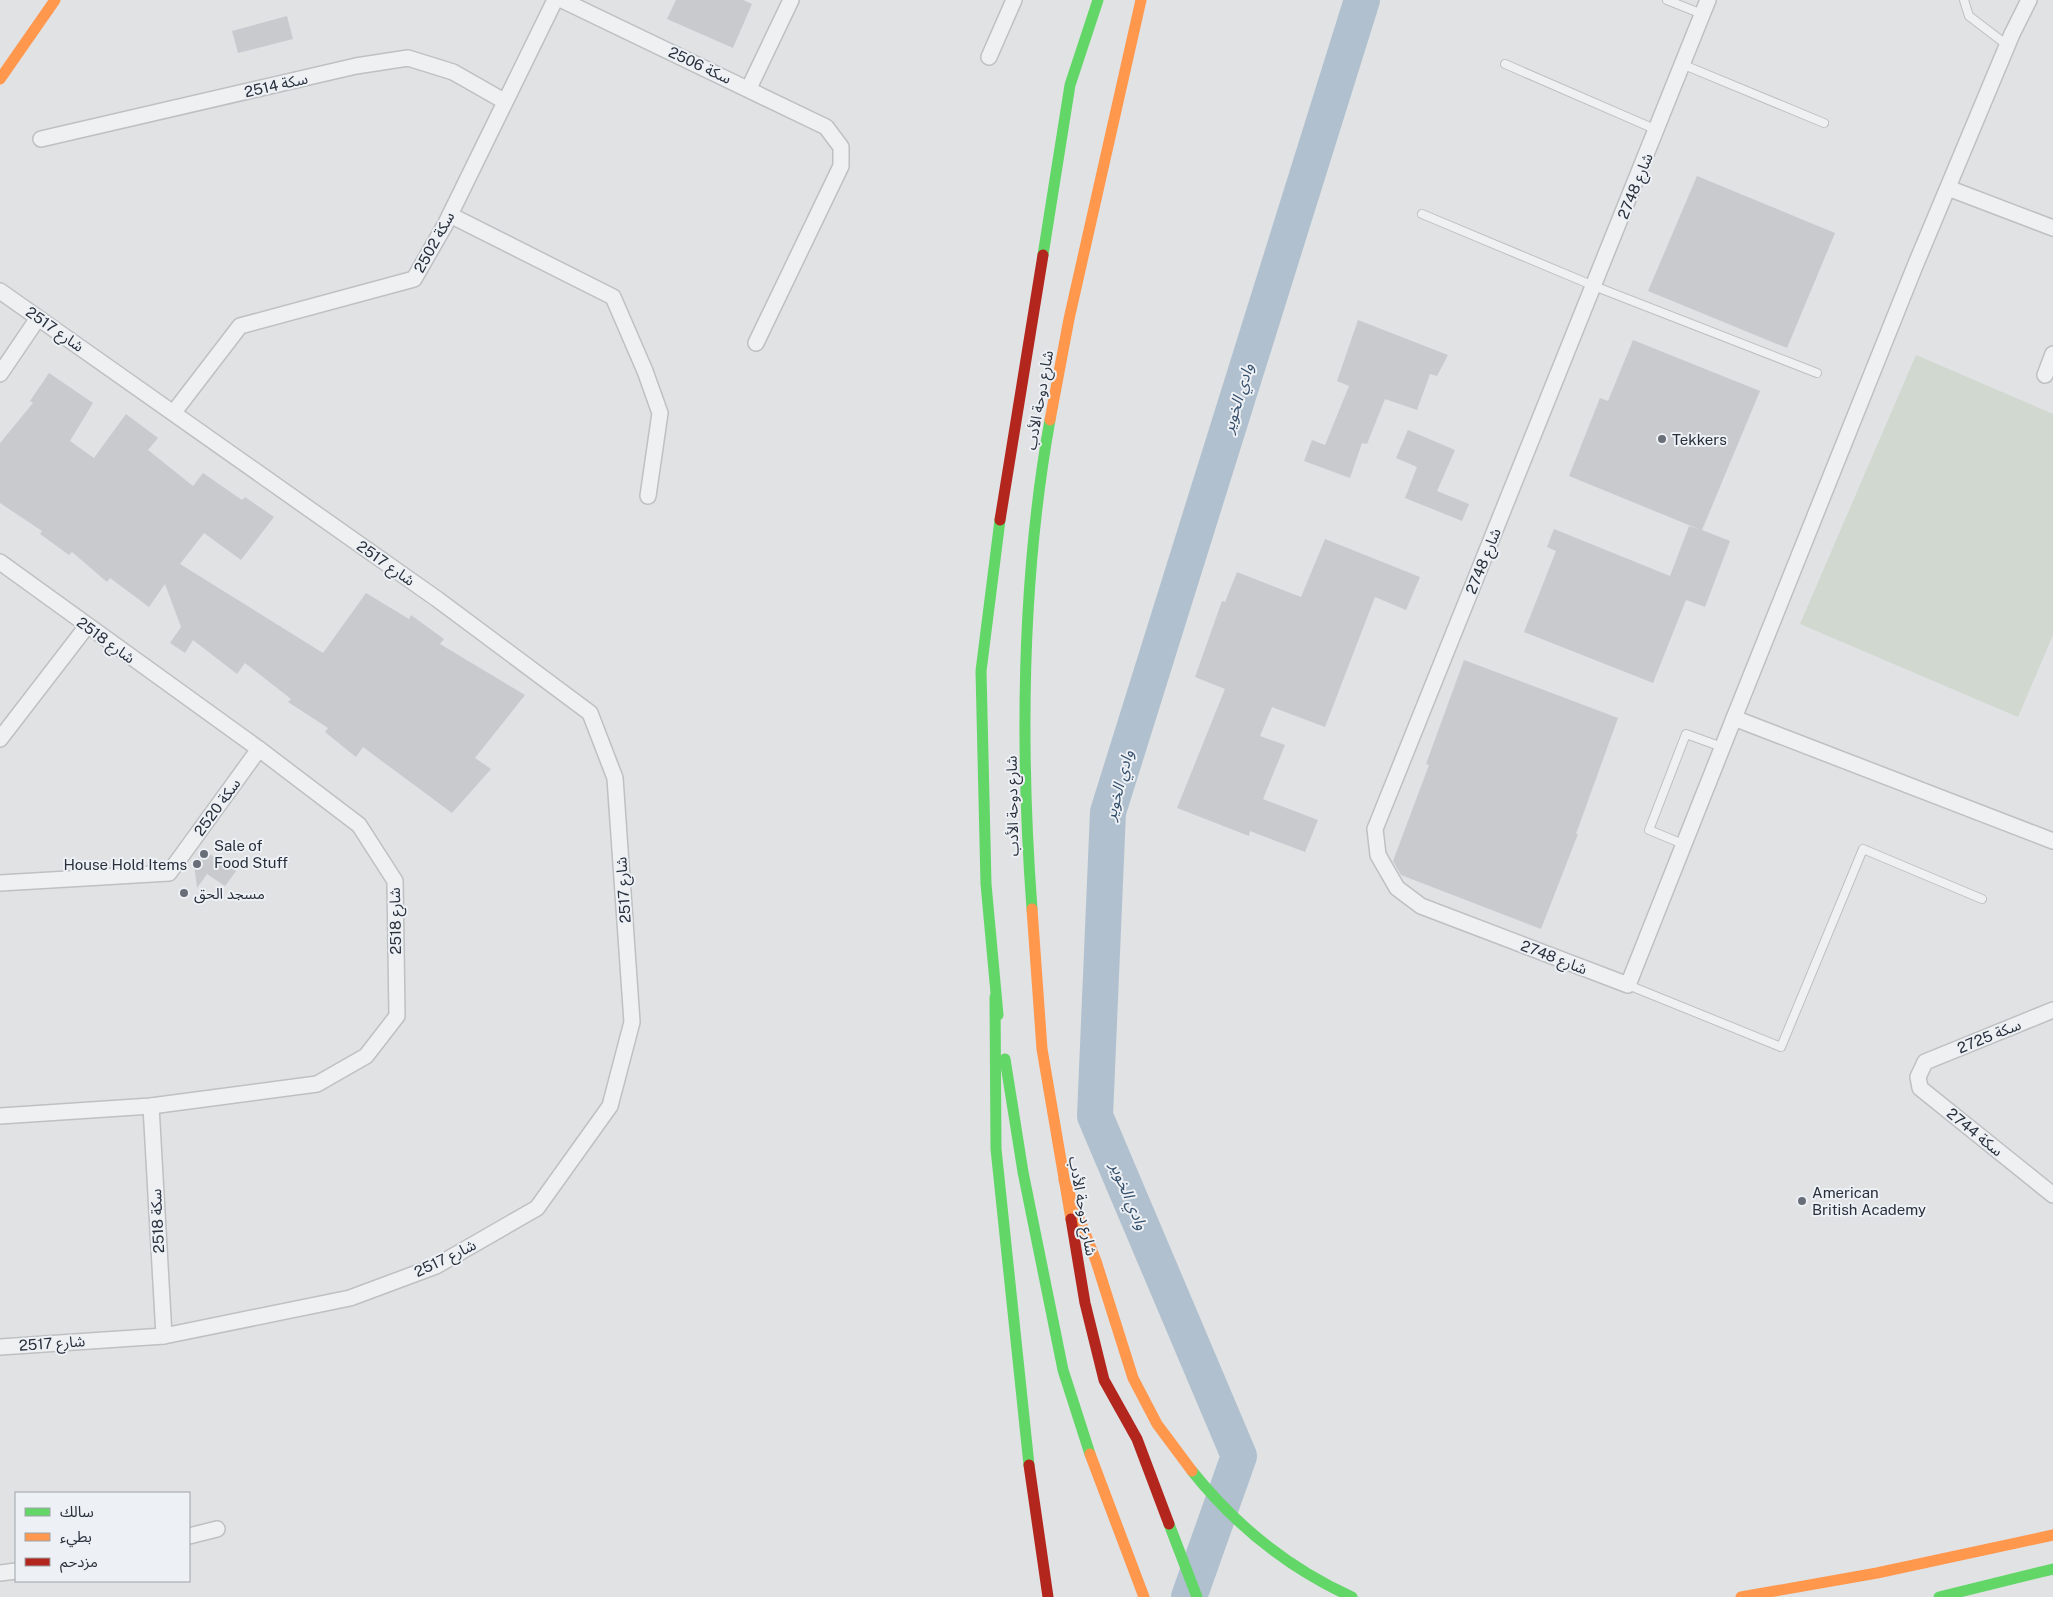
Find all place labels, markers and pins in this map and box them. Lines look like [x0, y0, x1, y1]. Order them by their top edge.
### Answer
place label: Tekkers [1672, 431, 1727, 448]
marker: Tekkers [1656, 433, 1668, 445]
place label: Sale of Food Stuff [214, 837, 288, 871]
marker: Sale of Food Stuff [198, 848, 210, 860]
place label: House Hold Items [63, 856, 187, 873]
marker: House Hold Items [191, 858, 203, 870]
place label: مسجد الحق [194, 885, 265, 904]
marker: مسجد الحق [178, 887, 190, 899]
place label: American British Academy [1812, 1184, 1926, 1218]
marker: American British Academy [1796, 1195, 1808, 1207]

